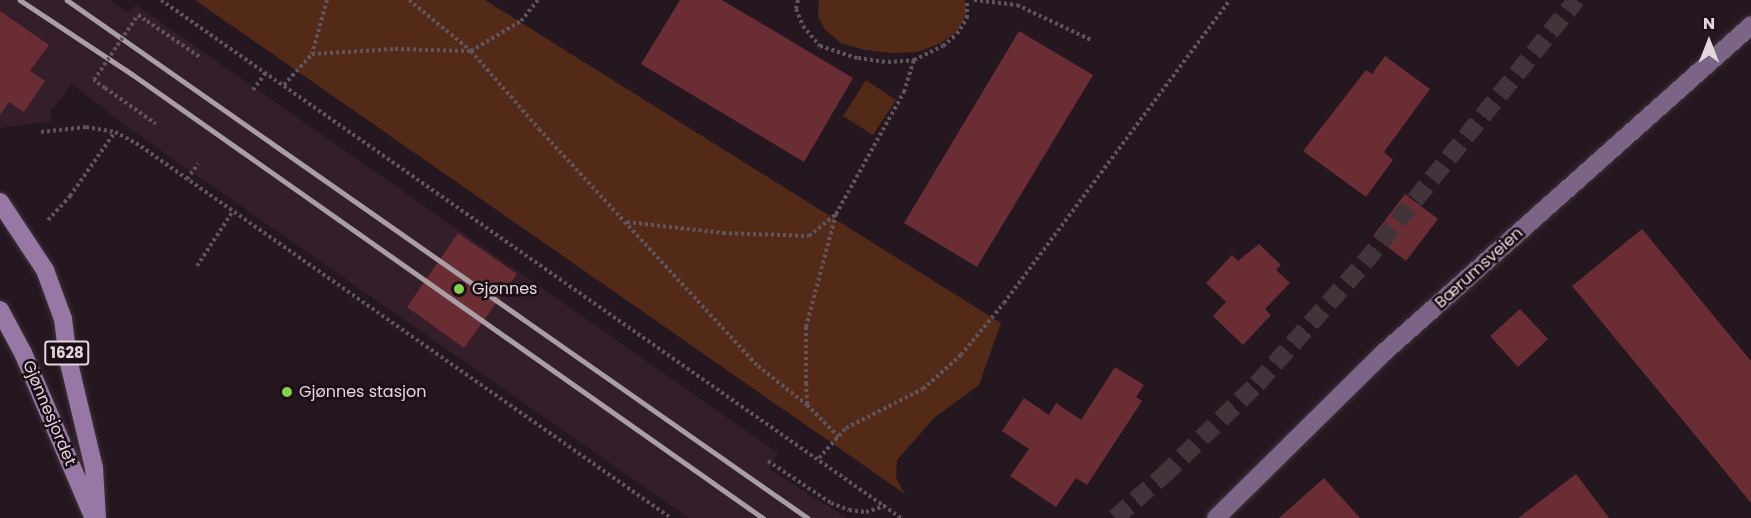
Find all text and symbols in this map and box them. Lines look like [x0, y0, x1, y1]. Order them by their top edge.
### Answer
north arrow [1679, 12, 1739, 72]
text: N [1703, 12, 1715, 35]
street label: Bærumsveien [1431, 224, 1527, 312]
place label: Gjønnes [472, 279, 537, 299]
marker: Gjønnes [450, 280, 468, 298]
road number: 1628 [43, 341, 91, 365]
street label: Gjønnesjordet [18, 358, 80, 468]
place label: Gjønnes stasjon [299, 382, 426, 402]
marker: Gjønnes stasjon [280, 385, 294, 399]

